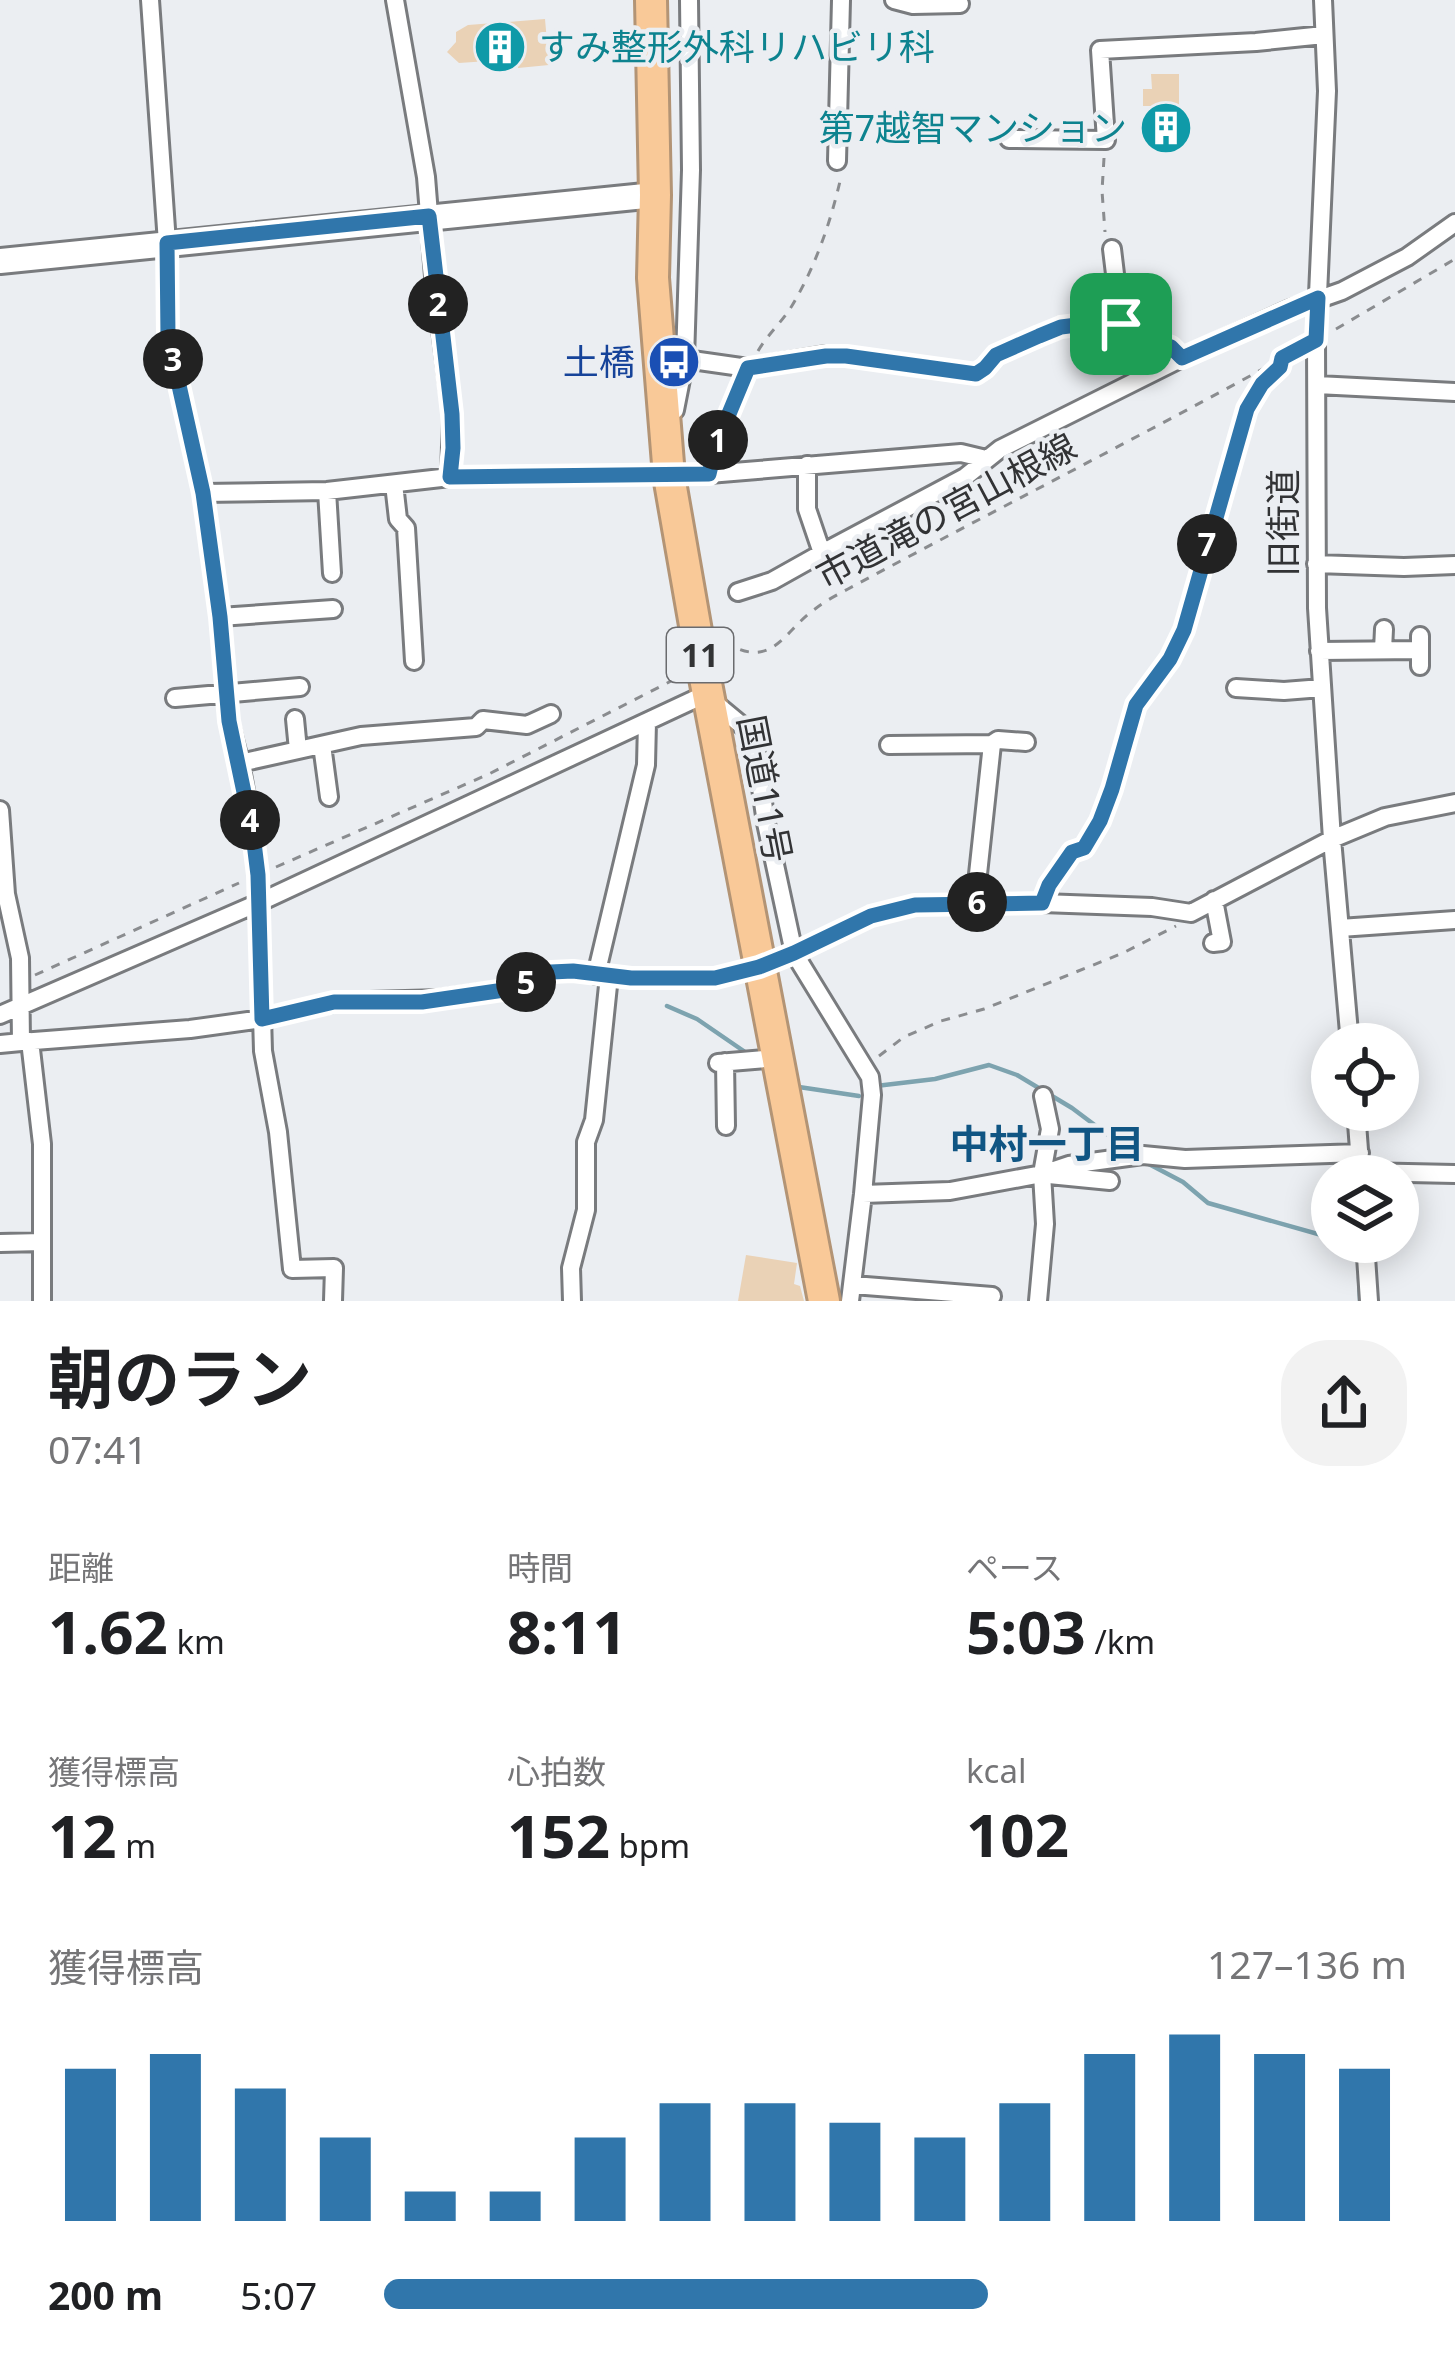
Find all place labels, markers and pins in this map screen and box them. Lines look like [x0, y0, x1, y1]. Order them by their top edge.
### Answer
building icon: すみ整形外科リハビリ科 [472, 19, 528, 75]
place label: すみ整形外科リハビリ科 [539, 22, 935, 71]
building icon: 第7越智マンション [1138, 100, 1194, 156]
place label: 第7越智マンション [818, 103, 1127, 152]
pin [1070, 273, 1172, 375]
pin: 2 [408, 274, 468, 334]
pin: 3 [143, 329, 203, 389]
bus stop icon: 土橋 [646, 334, 702, 390]
place label: 土橋 [563, 337, 635, 386]
pin: 1 [688, 410, 748, 470]
pin: 7 [1177, 514, 1237, 574]
pin: 4 [220, 790, 280, 850]
pin: 6 [947, 872, 1007, 932]
pin: 5 [496, 952, 556, 1012]

